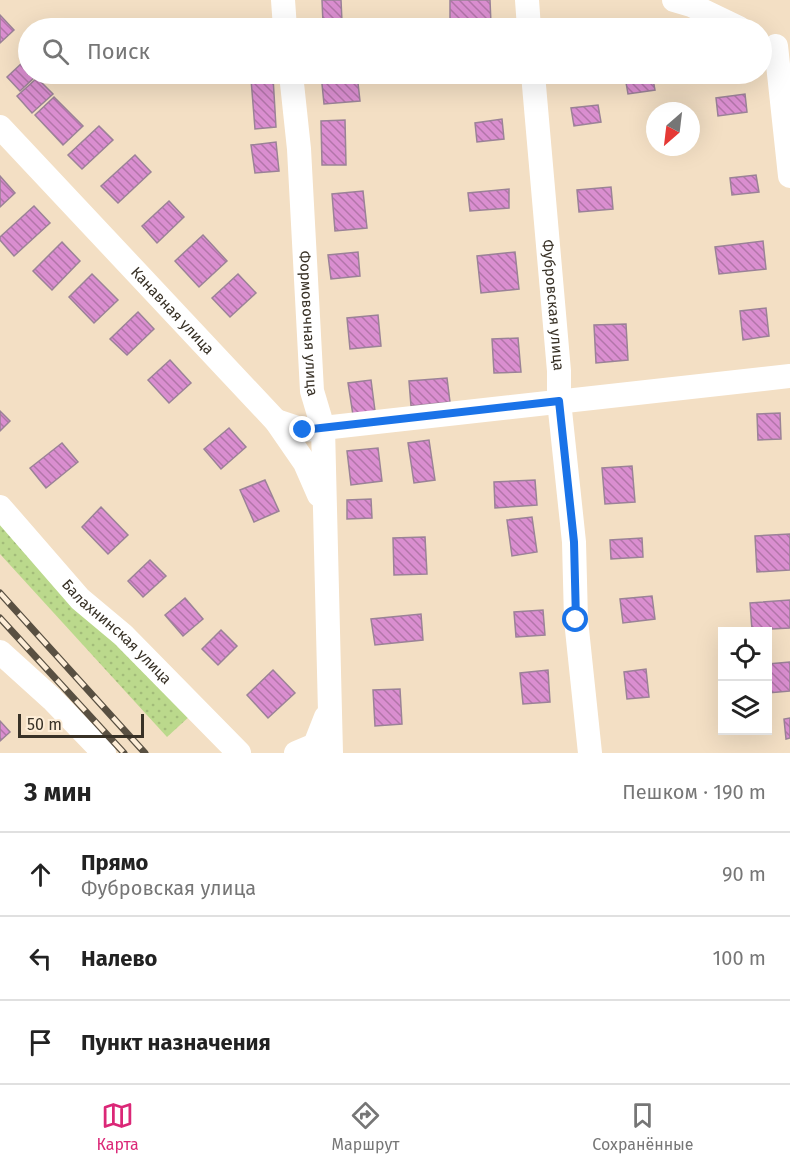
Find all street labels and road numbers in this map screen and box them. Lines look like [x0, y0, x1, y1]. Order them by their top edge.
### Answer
street label: Фубровская улица [539, 239, 568, 371]
street label: Формовочная улица [295, 250, 322, 398]
street label: Канавная улица [127, 263, 218, 358]
street label: Балахнинская улица [58, 576, 175, 688]

